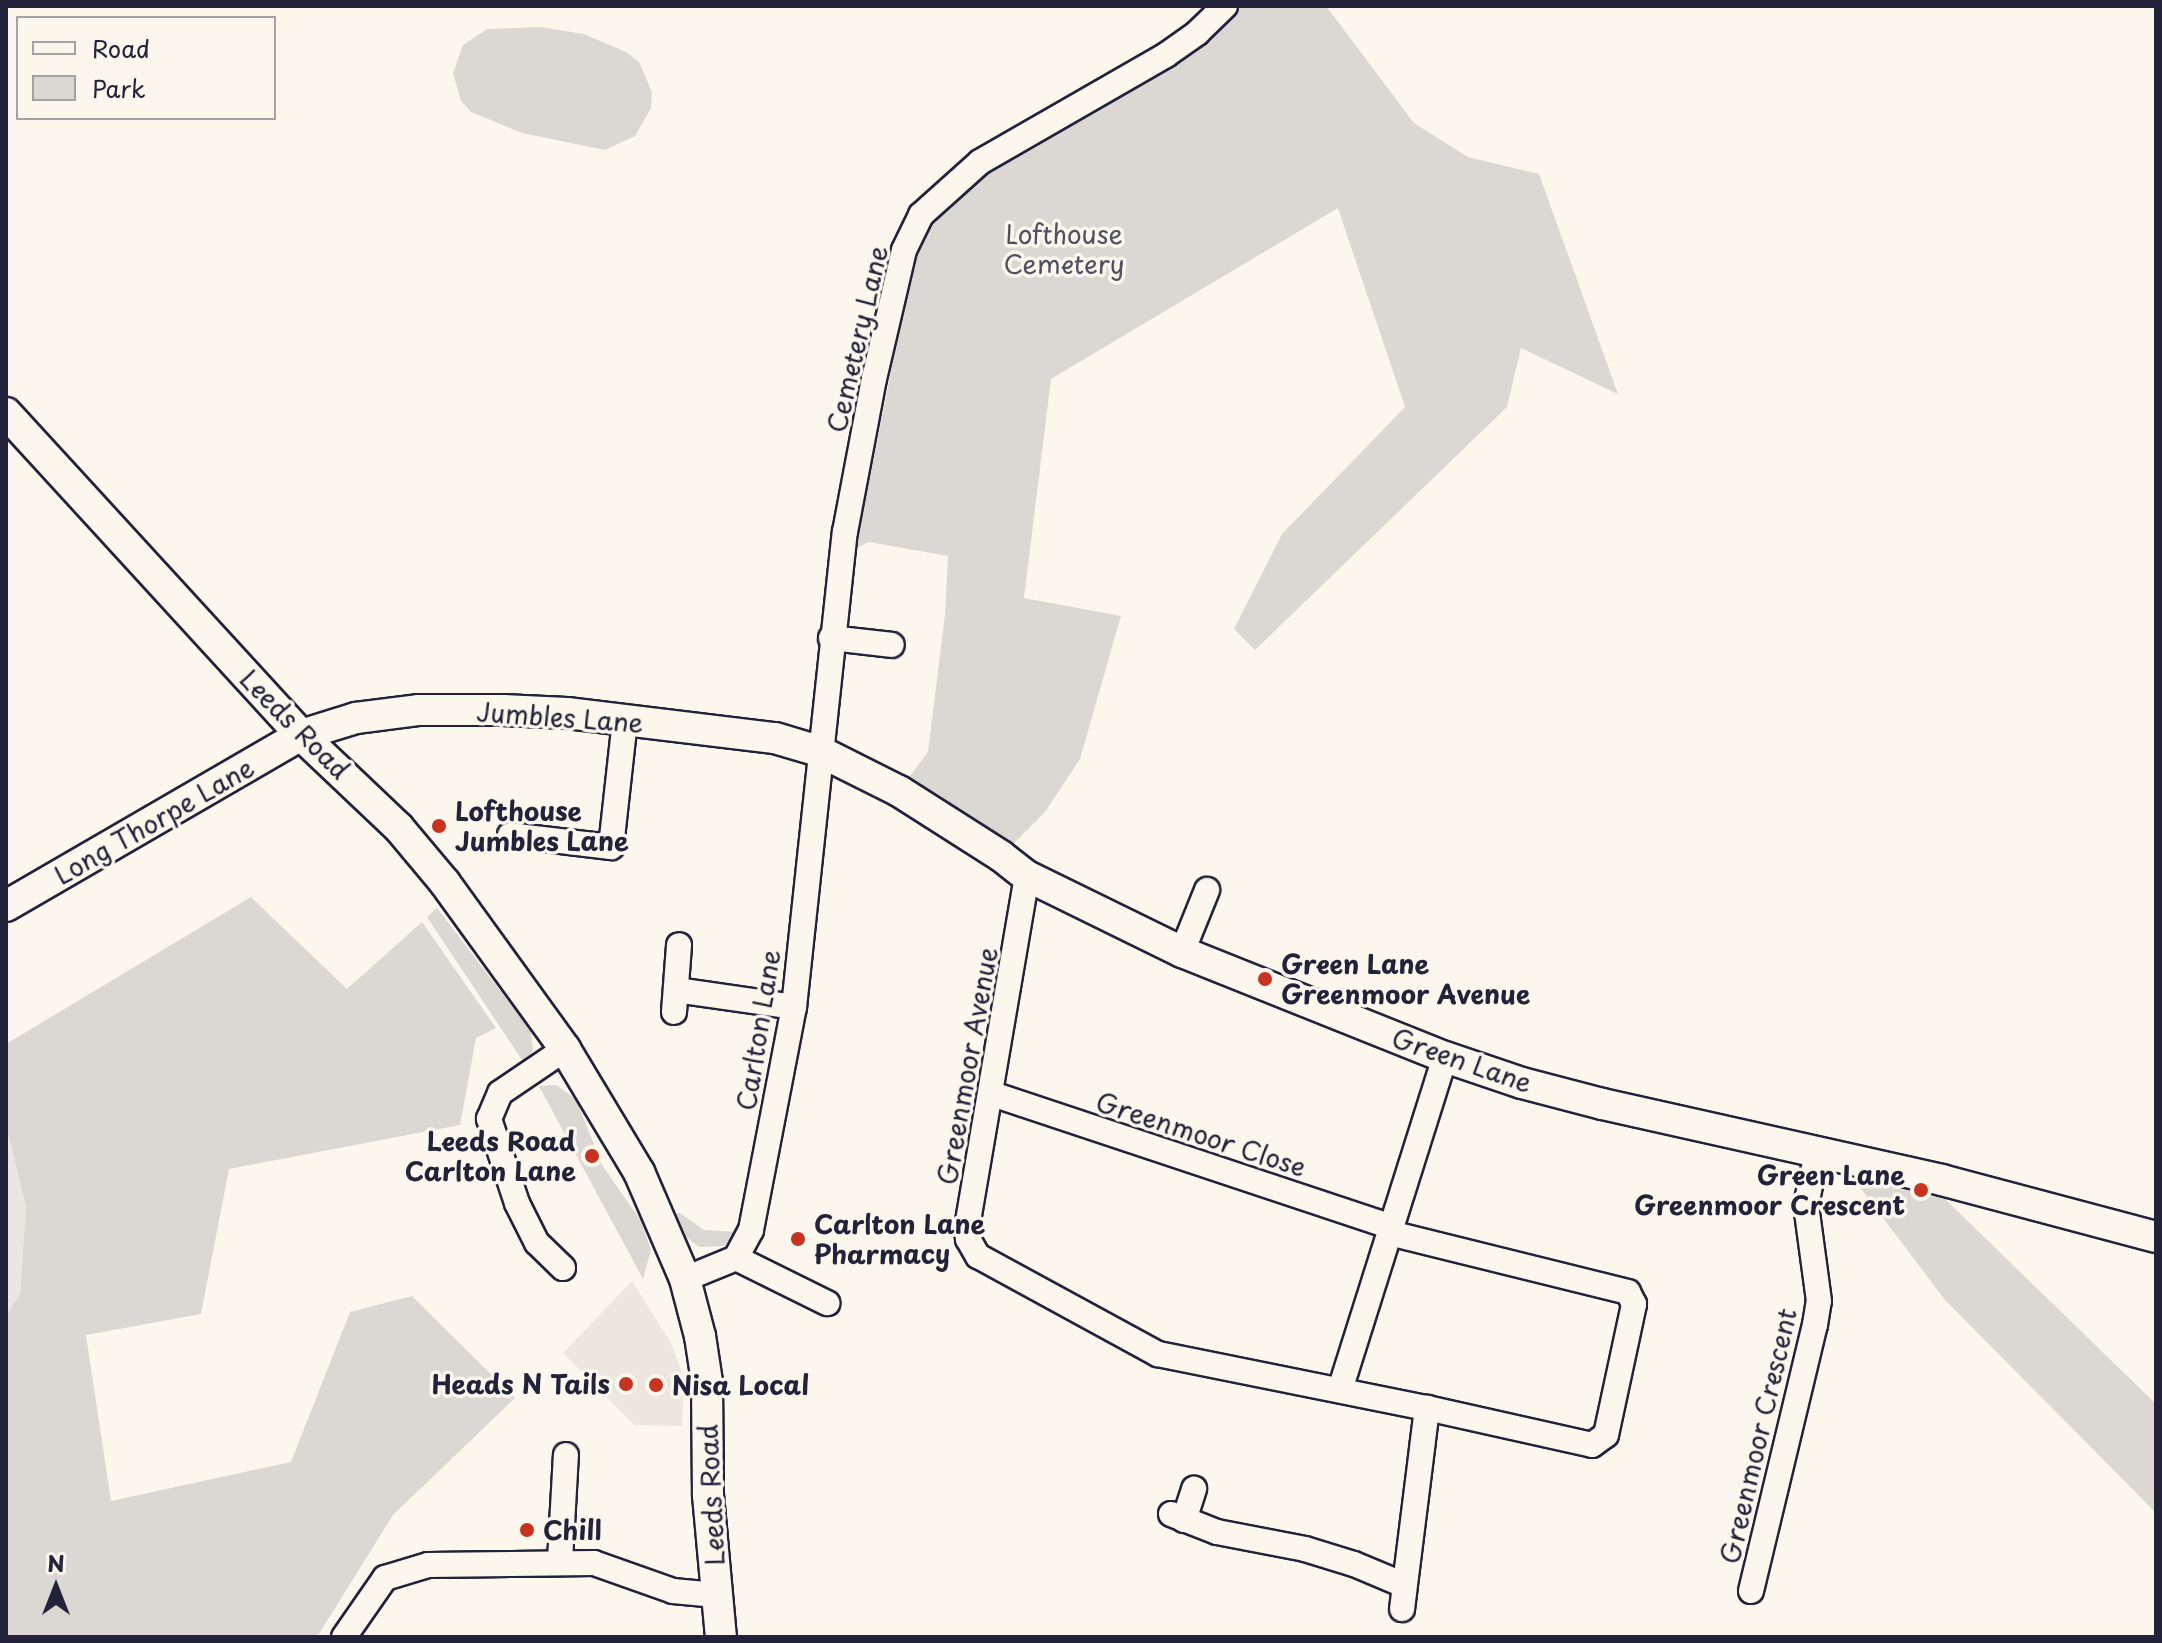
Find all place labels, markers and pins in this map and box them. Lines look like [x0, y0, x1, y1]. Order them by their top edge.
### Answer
place label: Lofthouse Jumbles Lane [455, 795, 631, 856]
marker: Lofthouse Jumbles Lane [430, 817, 448, 835]
place label: Green Lane Greenmoor Avenue [1281, 948, 1531, 1010]
marker: Green Lane Greenmoor Avenue [1256, 970, 1274, 988]
place label: Leeds Road Carlton Lane [404, 1125, 576, 1186]
marker: Leeds Road Carlton Lane [583, 1147, 601, 1165]
place label: Green Lane Greenmoor Crescent [1634, 1159, 1905, 1220]
marker: Green Lane Greenmoor Crescent [1912, 1181, 1930, 1199]
place label: Carlton Lane Pharmacy [814, 1208, 986, 1270]
marker: Carlton Lane Pharmacy [789, 1230, 807, 1248]
place label: Heads N Tails [432, 1368, 610, 1400]
place label: Nisa Local [672, 1369, 809, 1401]
marker: Heads N Tails [617, 1375, 635, 1393]
marker: Nisa Local [647, 1376, 665, 1394]
place label: Chill [543, 1514, 602, 1546]
marker: Chill [518, 1521, 536, 1539]

